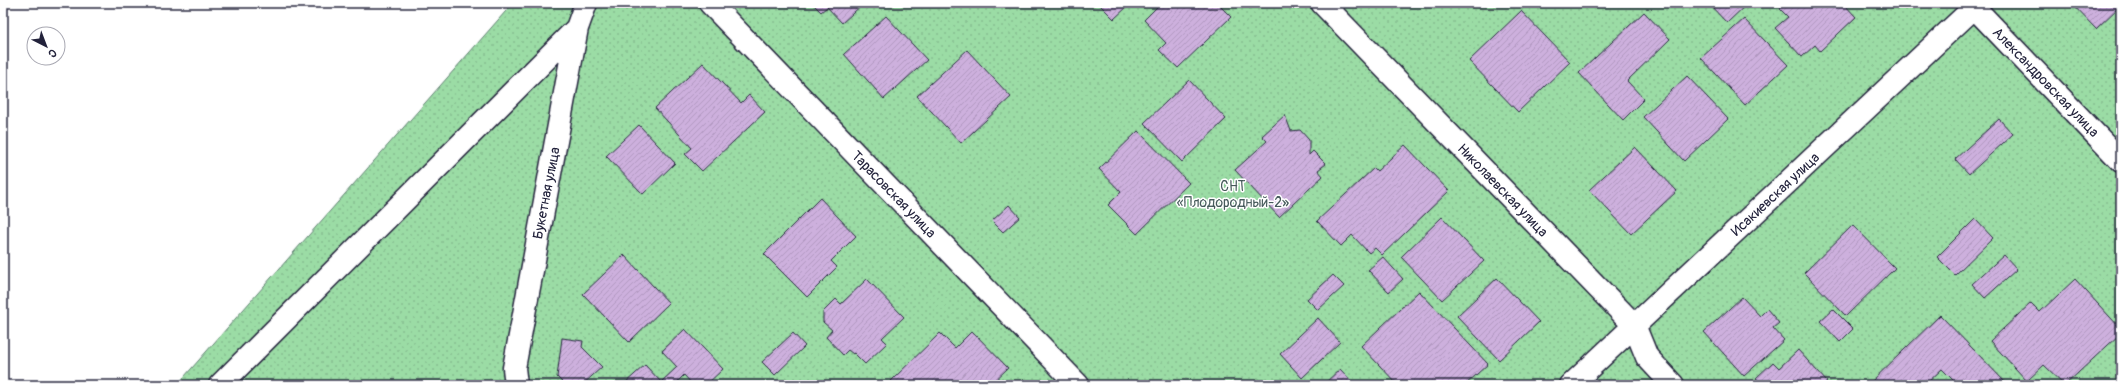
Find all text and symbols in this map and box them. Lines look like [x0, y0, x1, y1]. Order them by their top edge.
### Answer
street label: Александровская улица [1989, 24, 2102, 141]
north arrow [26, 26, 66, 66]
text: С [45, 46, 59, 60]
street label: Николаевская улица [1454, 140, 1551, 240]
street label: Букетная улица [529, 146, 564, 241]
street label: Тарасовская улица [848, 147, 939, 241]
street label: Исакиевская улица [1728, 149, 1823, 240]
park label: СНТ «Плодородный-2» [1177, 178, 1289, 211]

